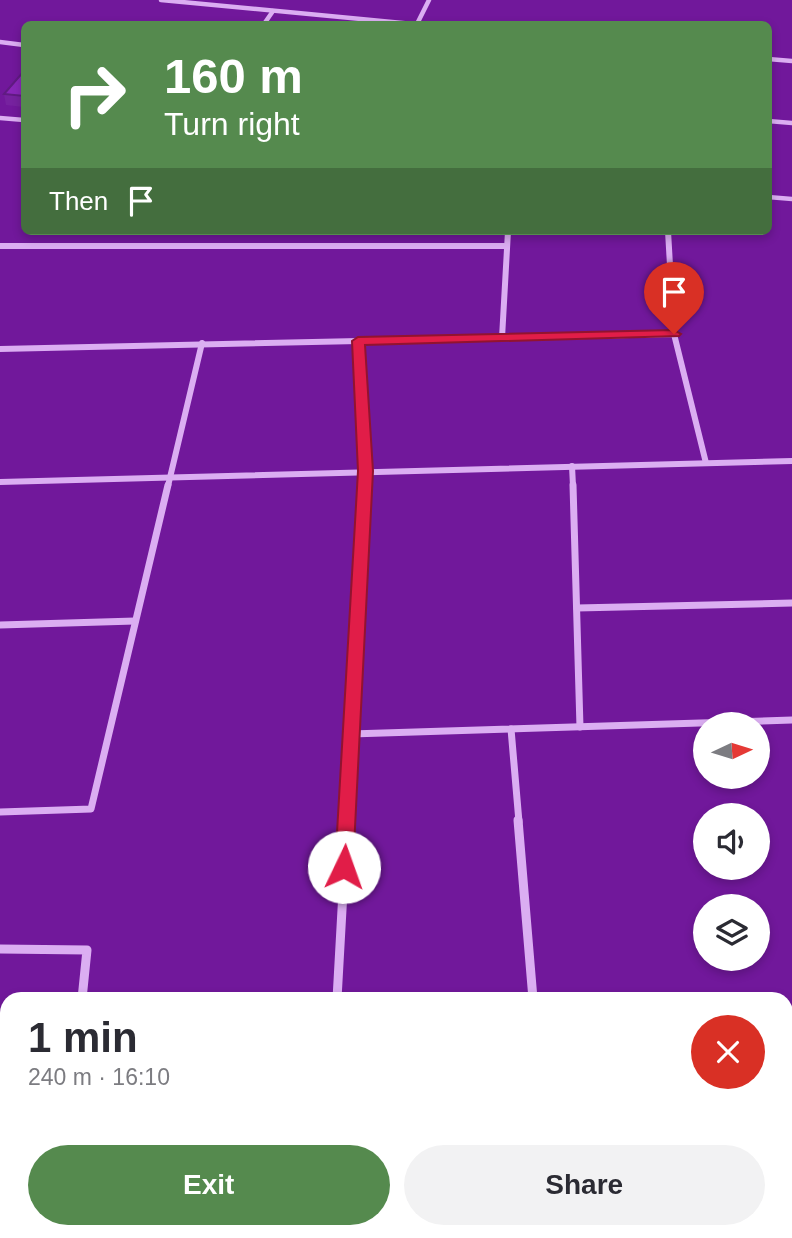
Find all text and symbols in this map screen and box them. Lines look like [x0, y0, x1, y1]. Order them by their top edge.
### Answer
icon: right [49, 49, 140, 140]
text: 160 m [164, 49, 303, 103]
text: Turn right [164, 106, 300, 142]
icon: arrive [122, 182, 160, 220]
text: Then [49, 186, 108, 216]
pin [644, 262, 704, 334]
icon: arrive [655, 273, 693, 311]
north arrow [693, 712, 770, 789]
map controls [693, 712, 770, 971]
button: sound [693, 803, 770, 880]
position arrow [307, 830, 381, 904]
button: layers [693, 894, 770, 971]
text: 1 min [28, 1014, 138, 1061]
button: close [691, 1015, 765, 1089]
text: 240 m · 16:10 [28, 1064, 170, 1090]
button: Exit [28, 1145, 390, 1225]
button: Share [404, 1145, 765, 1225]

